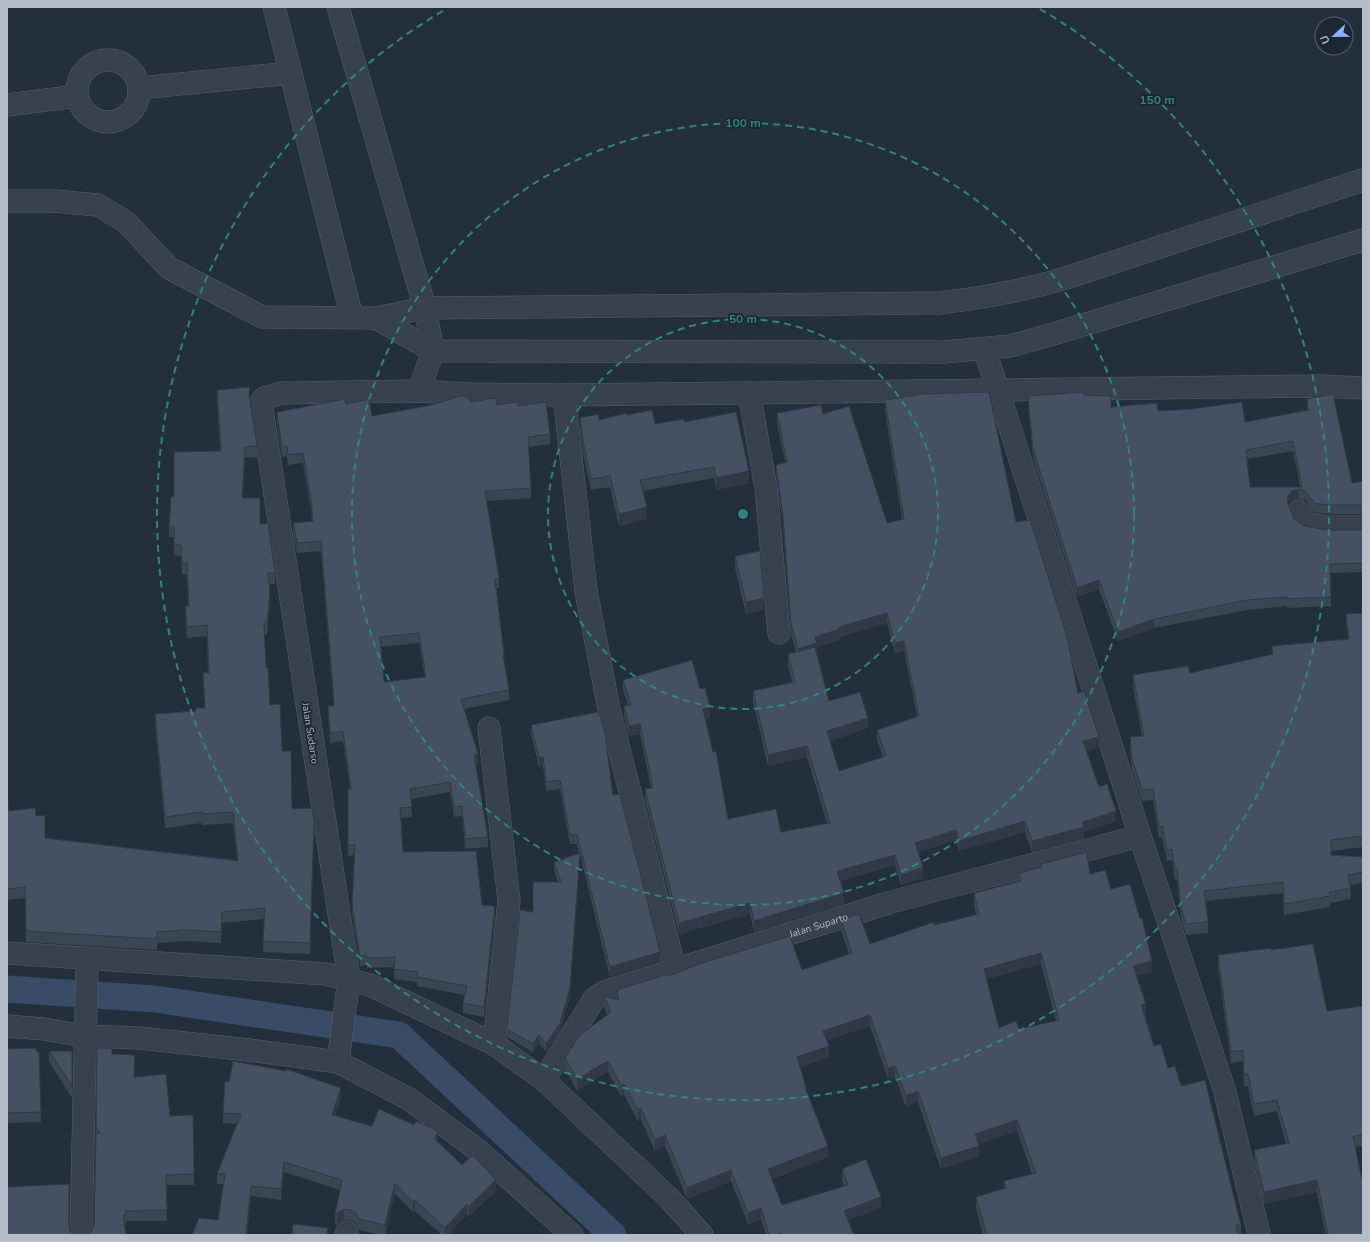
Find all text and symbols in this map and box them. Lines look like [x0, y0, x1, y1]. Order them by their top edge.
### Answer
north arrow [1314, 16, 1354, 56]
text: U [1317, 33, 1334, 46]
text: 150 m [1139, 92, 1175, 108]
text: 100 m [725, 115, 761, 131]
text: 50 m [729, 311, 757, 327]
centre of rings [736, 507, 750, 521]
street label: Jalan Sudarso [298, 701, 322, 765]
street label: Jalan Suparto [787, 910, 850, 942]

